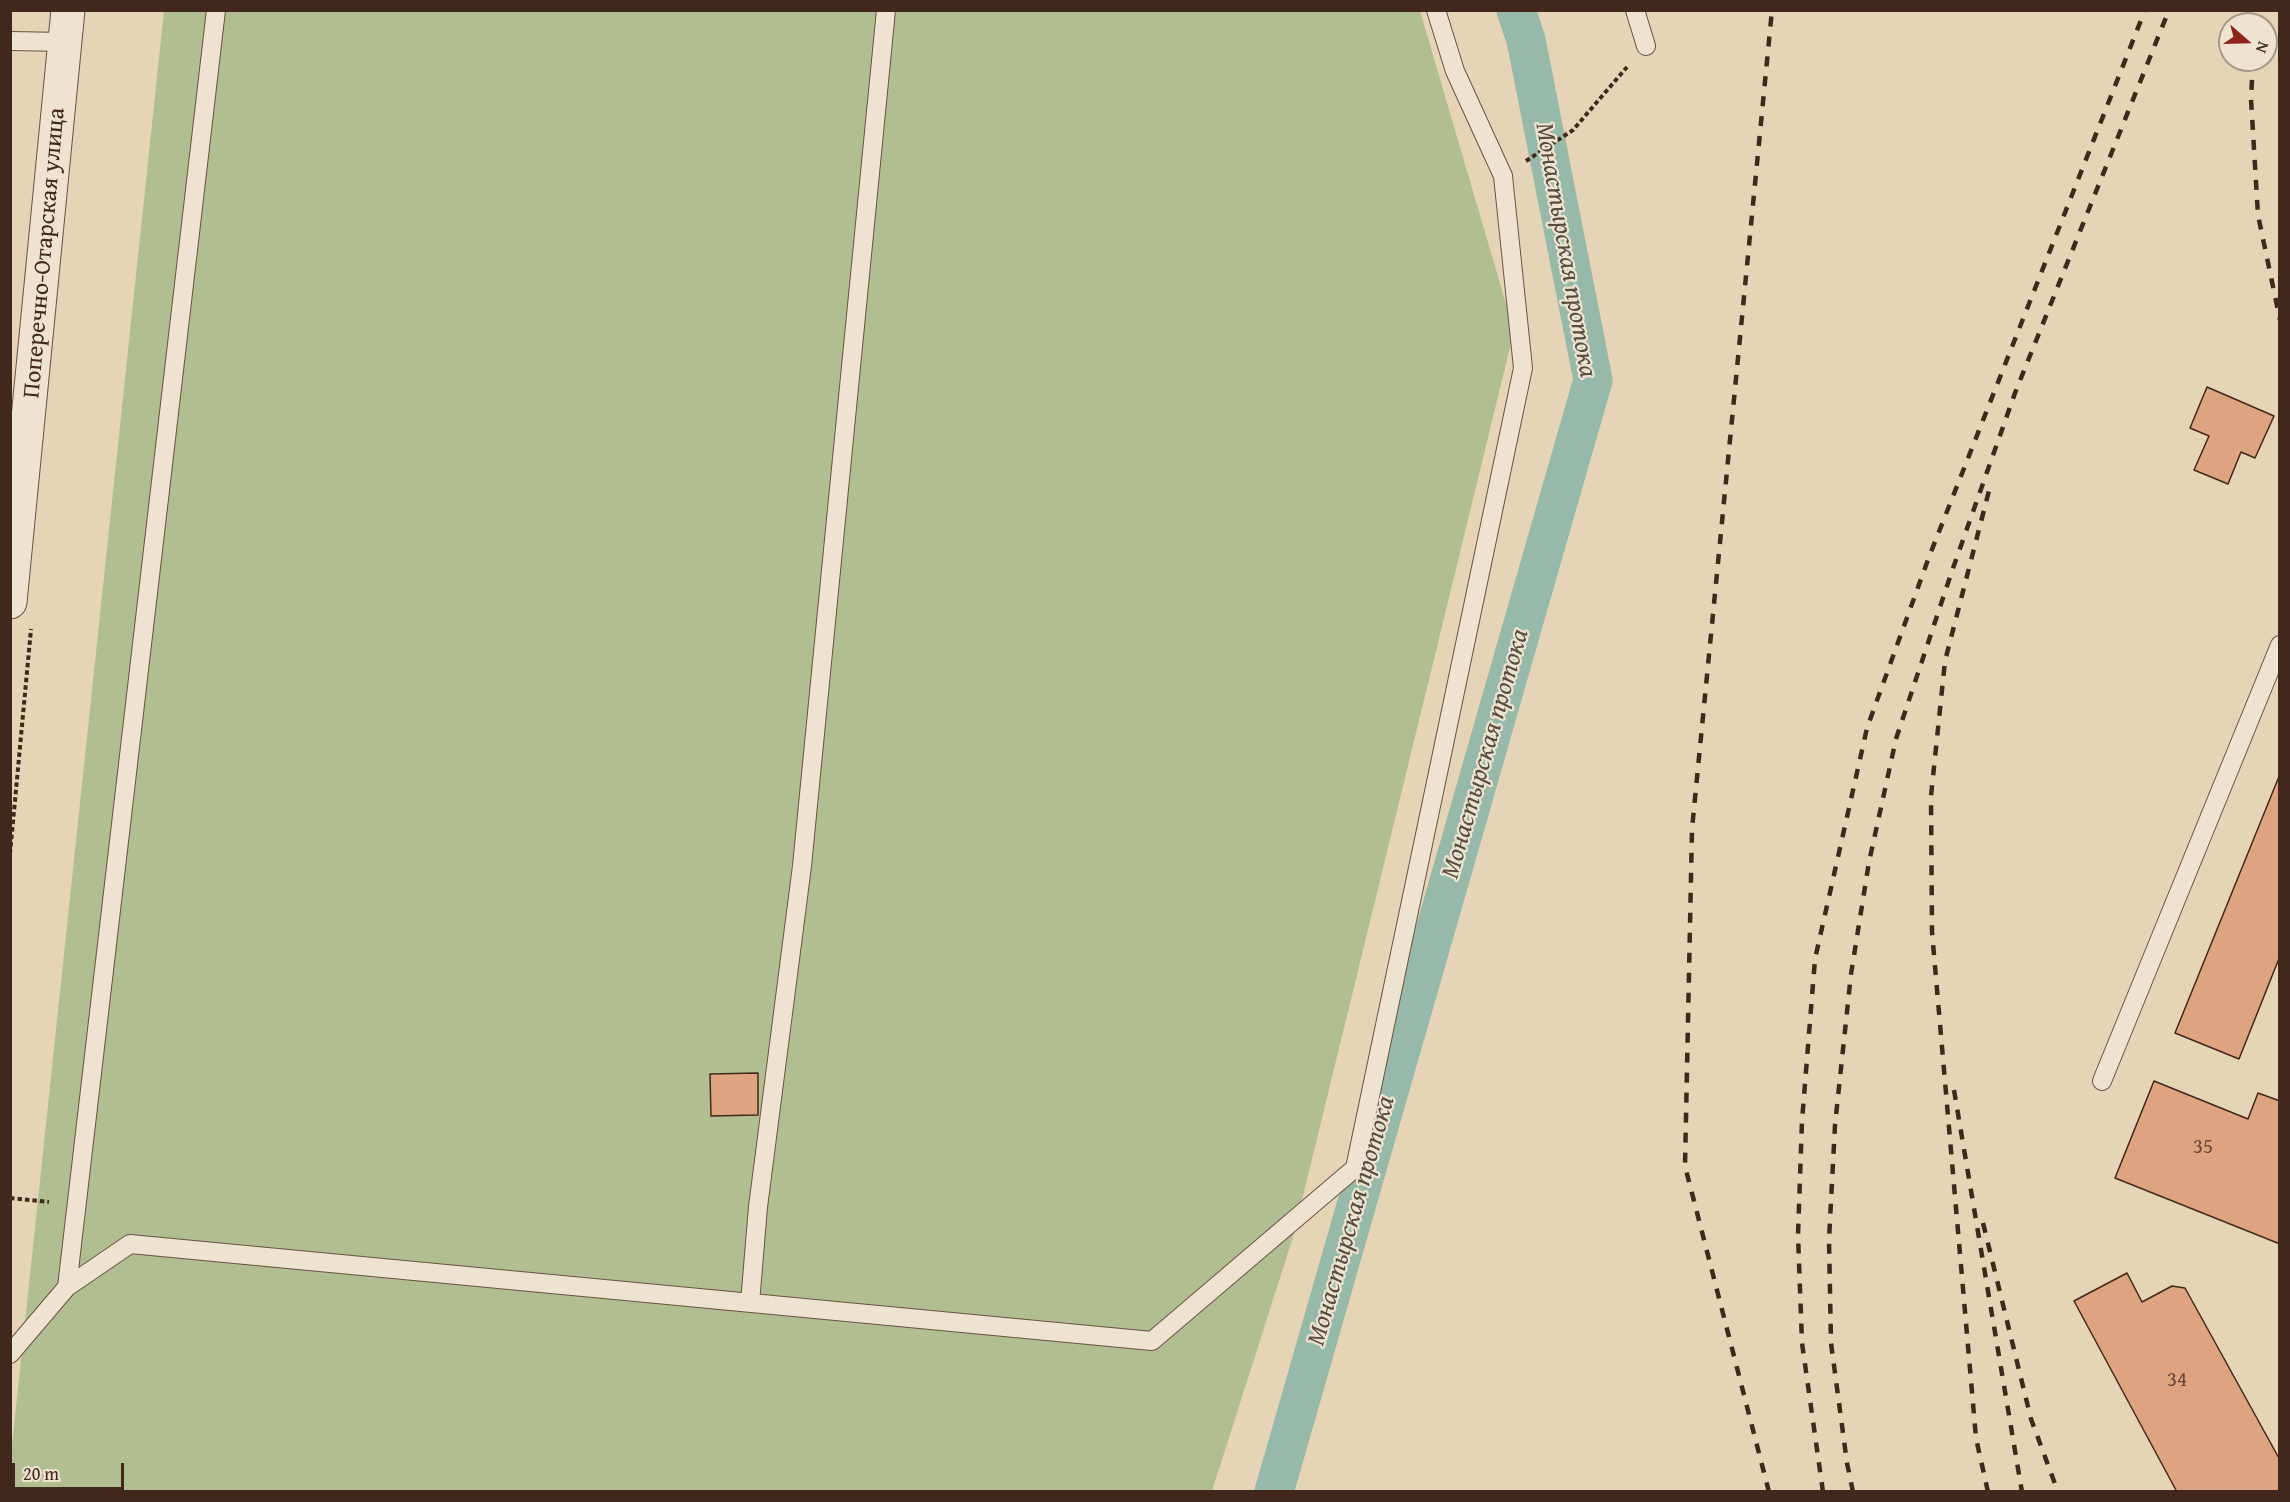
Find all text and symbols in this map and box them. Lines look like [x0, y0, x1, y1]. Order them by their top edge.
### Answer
north arrow [2218, 12, 2278, 72]
text: N [2250, 38, 2276, 57]
street label: Поперечно-Отарская улица [18, 107, 72, 399]
water label: Монастырская протока [1527, 120, 1603, 380]
water label: Монастырская протока [1435, 626, 1537, 882]
water label: Монастырская протока [1301, 1093, 1403, 1349]
house number: 35 [2193, 1135, 2213, 1161]
house number: 34 [2167, 1368, 2187, 1394]
scale bar [15, 1451, 128, 1489]
text: 20 m [23, 1460, 59, 1487]

